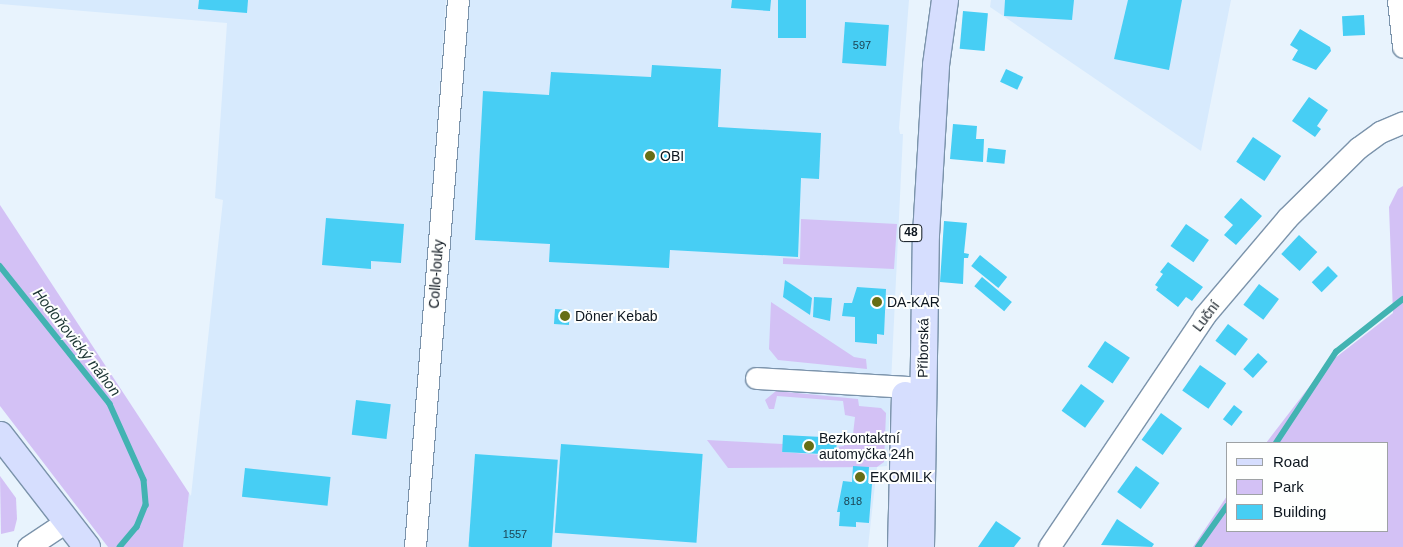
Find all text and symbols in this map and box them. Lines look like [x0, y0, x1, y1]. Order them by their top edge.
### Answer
house number: 597 [853, 38, 871, 52]
place label: OBI [660, 148, 684, 164]
marker: OBI [644, 150, 656, 162]
road number: 48 [898, 224, 924, 242]
street label: Collo-louky [425, 239, 447, 309]
water label: Hodoňovický náhon [29, 285, 125, 399]
place label: DA-KAR [887, 294, 940, 310]
marker: DA-KAR [871, 296, 883, 308]
street label: Luční [1189, 297, 1223, 335]
place label: Döner Kebab [575, 308, 658, 324]
marker: Döner Kebab [559, 310, 571, 322]
street label: Příborská [914, 318, 932, 378]
place label: Bezkontaktní automyčka 24h [819, 430, 914, 462]
marker: Bezkontaktní automyčka 24h [803, 440, 815, 452]
legend [1226, 442, 1388, 532]
text: Road [1273, 453, 1309, 470]
place label: EKOMILK [870, 469, 932, 485]
marker: EKOMILK [854, 471, 866, 483]
text: Park [1273, 478, 1304, 495]
house number: 818 [844, 494, 862, 508]
text: Building [1273, 503, 1326, 520]
house number: 1557 [503, 527, 527, 541]

